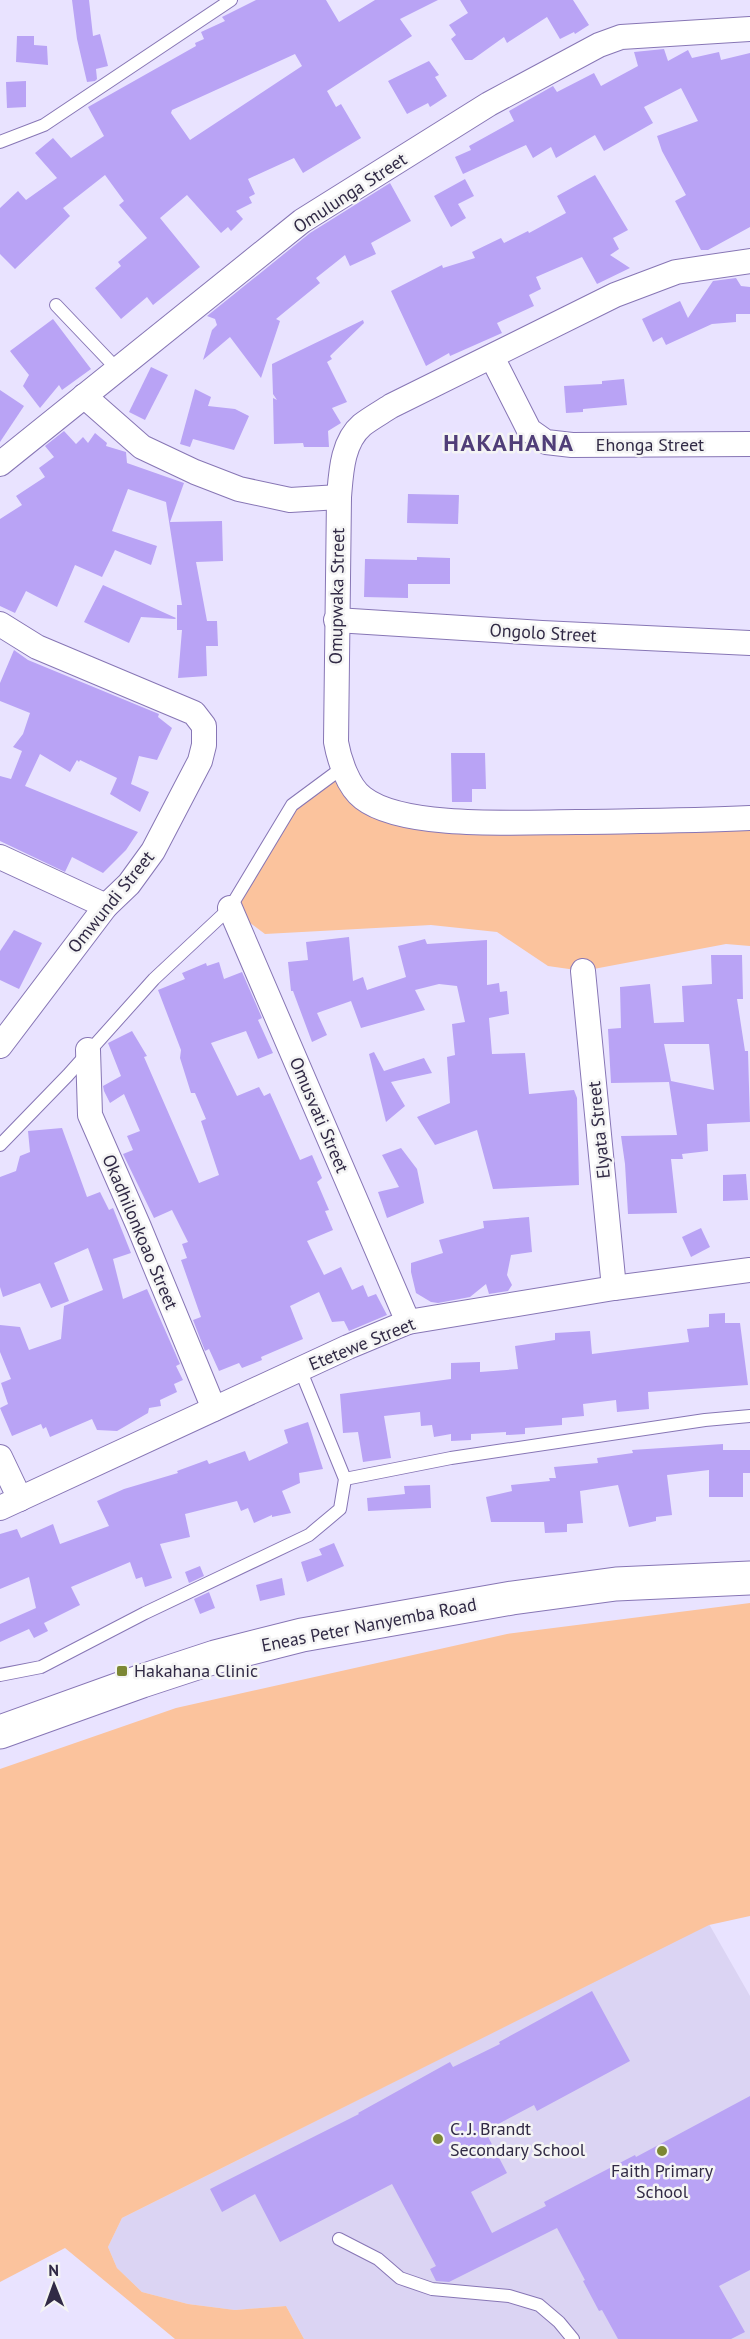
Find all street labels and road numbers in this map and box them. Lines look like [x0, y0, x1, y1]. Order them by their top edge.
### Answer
street label: Omulunga Street [289, 147, 411, 238]
street label: Ehonga Street [596, 433, 704, 456]
street label: Omupwaka Street [324, 527, 349, 665]
street label: Ongolo Street [489, 618, 597, 647]
street label: Omwundi Street [62, 846, 159, 957]
street label: Omusvati Street [285, 1053, 354, 1176]
street label: Elyata Street [582, 1080, 615, 1180]
street label: Okadhilonkoao Street [97, 1151, 184, 1313]
street label: Etetewe Street [305, 1312, 418, 1375]
street label: Eneas Peter Nanyemba Road [259, 1592, 479, 1657]

